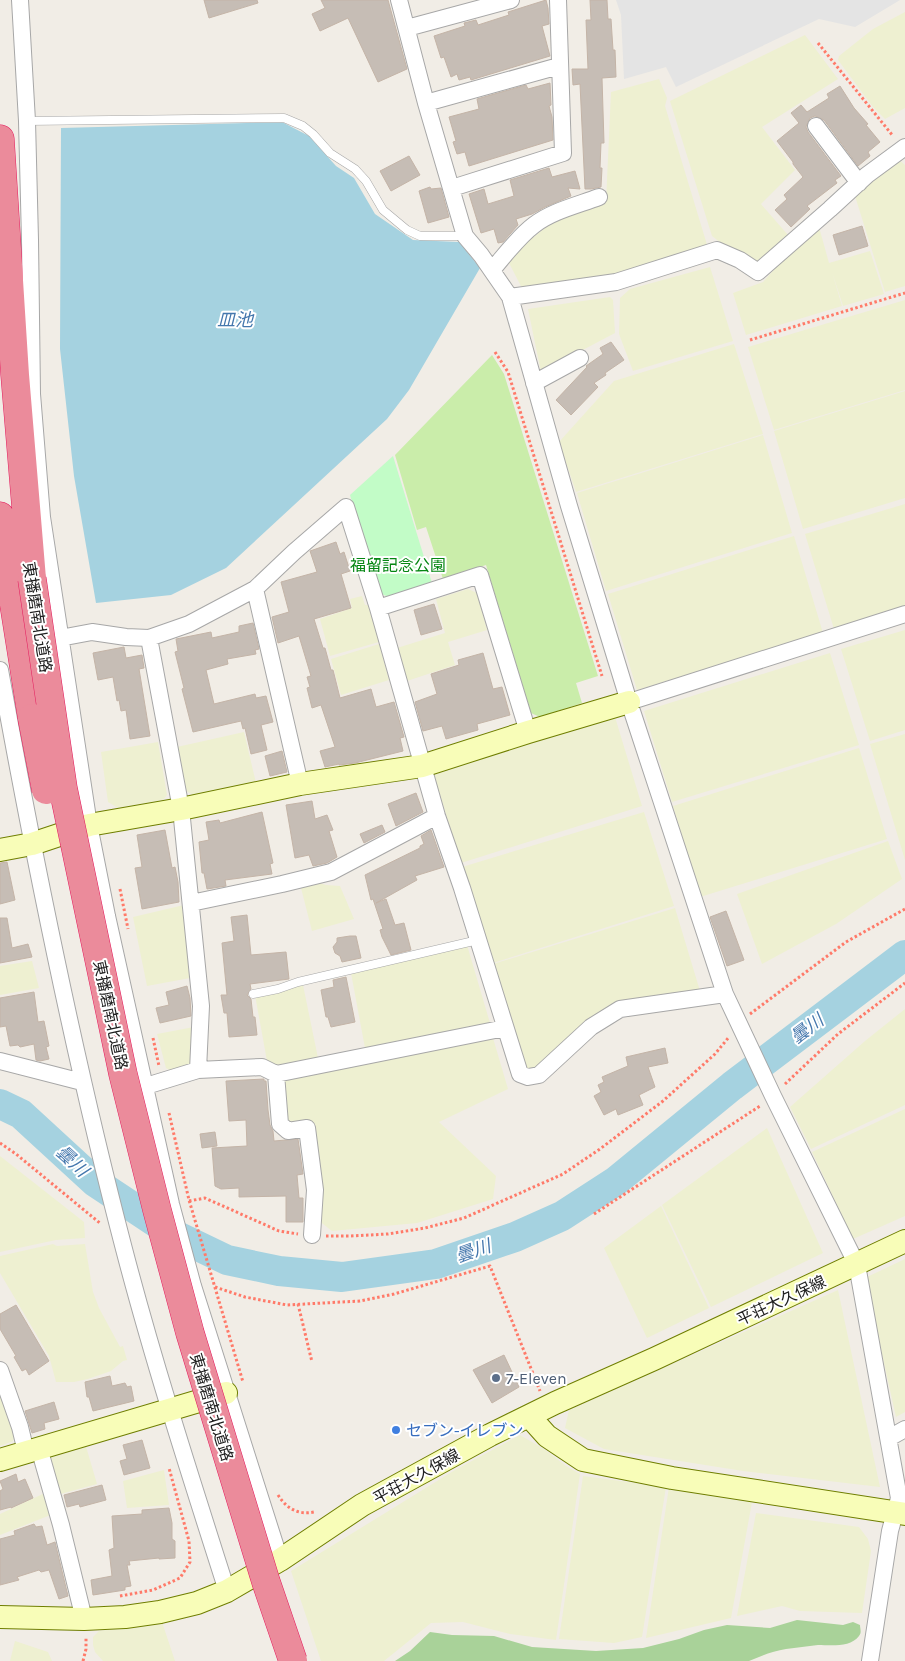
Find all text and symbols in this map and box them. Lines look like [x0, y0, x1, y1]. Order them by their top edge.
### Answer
water label: 皿池 [217, 309, 255, 331]
park label: 福留記念公園 [350, 556, 446, 575]
street label: 東播磨南北道路 [19, 560, 56, 674]
street label: 東播磨南北道路 [90, 958, 131, 1072]
water label: 曇川 [786, 1008, 830, 1049]
water label: 曇川 [51, 1141, 94, 1183]
water label: 曇川 [452, 1234, 495, 1267]
street label: 平荘大久保線 [734, 1272, 829, 1329]
street label: 東播磨南北道路 [186, 1351, 237, 1463]
place label: 7-Eleven [506, 1369, 567, 1388]
marker: 7-Eleven [490, 1372, 502, 1384]
place label: セブン-イレブン [406, 1421, 524, 1440]
marker: セブン-イレブン [390, 1424, 402, 1436]
street label: 平荘大久保線 [370, 1445, 463, 1508]

